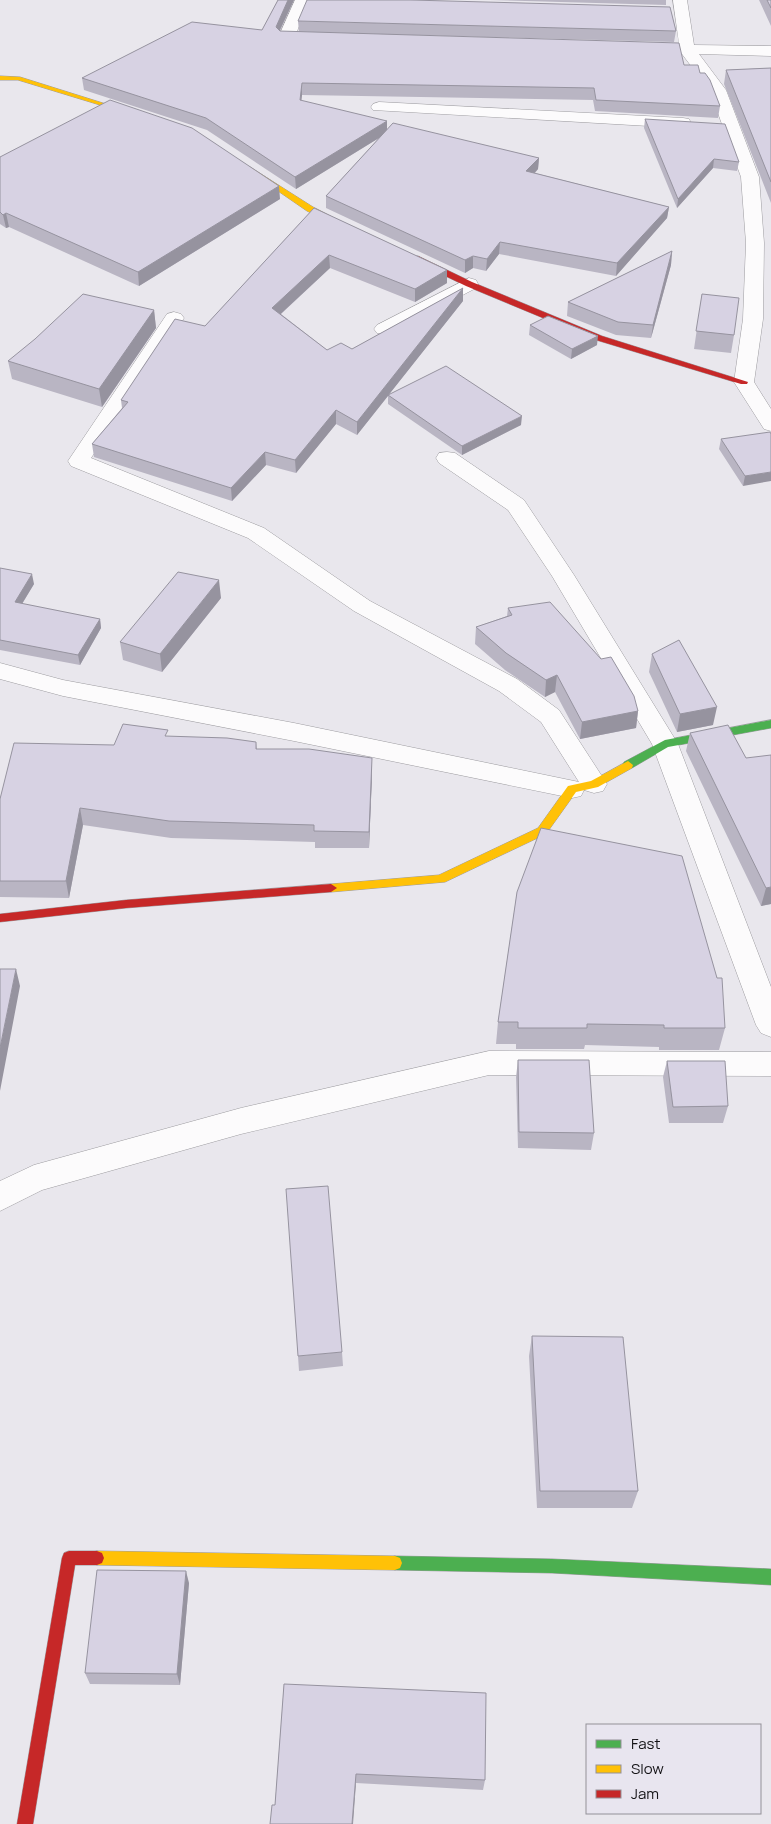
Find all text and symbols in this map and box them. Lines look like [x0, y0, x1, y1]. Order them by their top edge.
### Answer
legend [586, 1724, 761, 1814]
text: Fast [631, 1733, 660, 1754]
text: Slow [631, 1758, 664, 1779]
text: Jam [631, 1783, 659, 1804]

